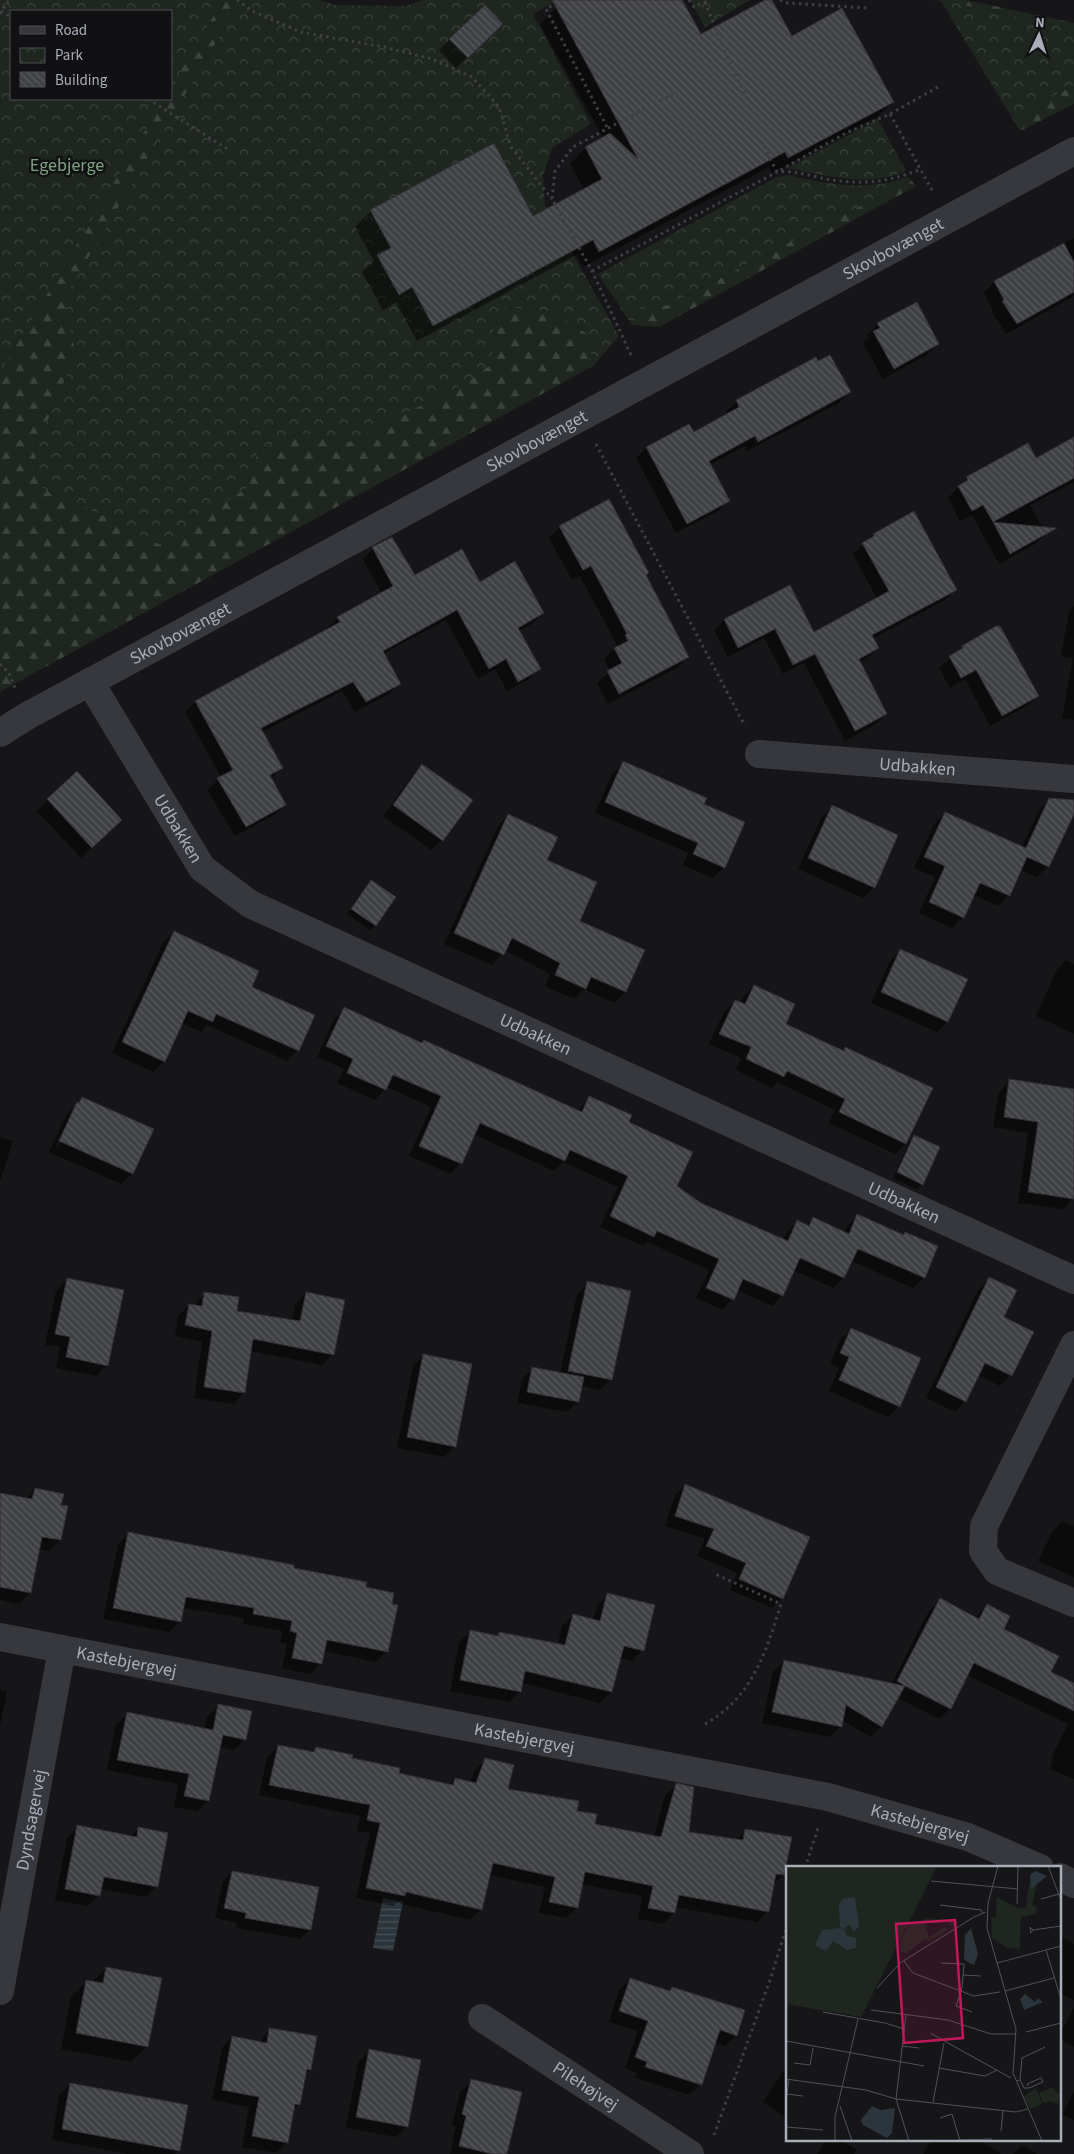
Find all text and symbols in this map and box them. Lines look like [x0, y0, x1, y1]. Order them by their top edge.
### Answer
legend [10, 10, 172, 100]
north arrow [1014, 10, 1064, 60]
text: N [1034, 13, 1045, 33]
text: Road [55, 20, 87, 41]
text: Park [55, 45, 84, 66]
text: Building [55, 70, 108, 91]
park label: Egebjerge [30, 153, 104, 178]
street label: Skovbovænget [838, 211, 948, 286]
street label: Skovbovænget [482, 403, 592, 478]
street label: Skovbovænget [125, 596, 235, 671]
street label: Udbakken [878, 751, 957, 782]
street label: Udbakken [148, 789, 209, 868]
street label: Udbakken [495, 1007, 576, 1062]
street label: Udbakken [864, 1175, 944, 1230]
street label: Kastebjergvej [74, 1640, 179, 1683]
street label: Kastebjergvej [472, 1716, 577, 1760]
street label: Dyndsagervej [10, 1767, 52, 1872]
street label: Kastebjergvej [868, 1797, 972, 1849]
inset map [786, 1866, 1062, 2142]
street label: Pilehøjvej [548, 2055, 624, 2117]

